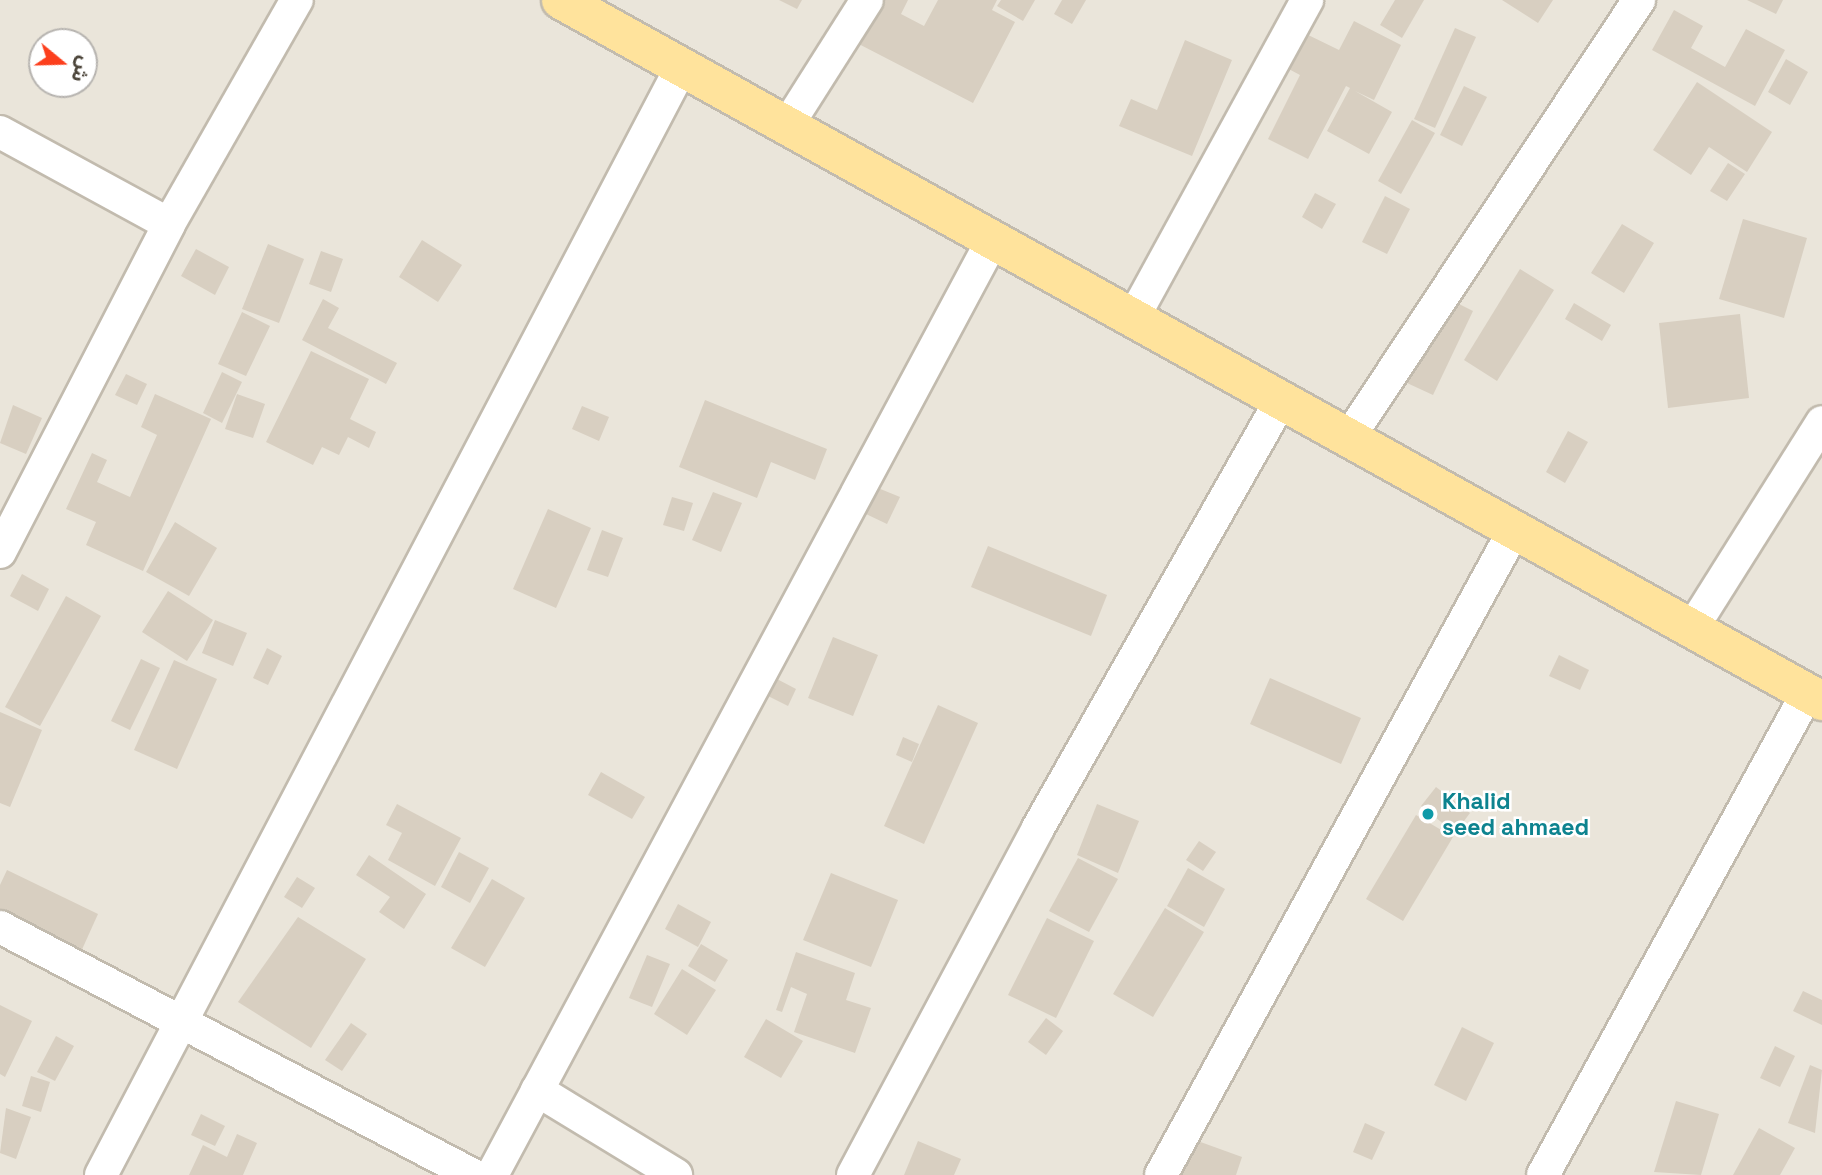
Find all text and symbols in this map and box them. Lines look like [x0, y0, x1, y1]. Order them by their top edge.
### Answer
north arrow [28, 28, 98, 98]
text: ش [65, 53, 97, 86]
place label: Khalid seed ahmaed [1442, 787, 1589, 841]
marker: Khalid seed ahmaed [1420, 806, 1436, 822]

